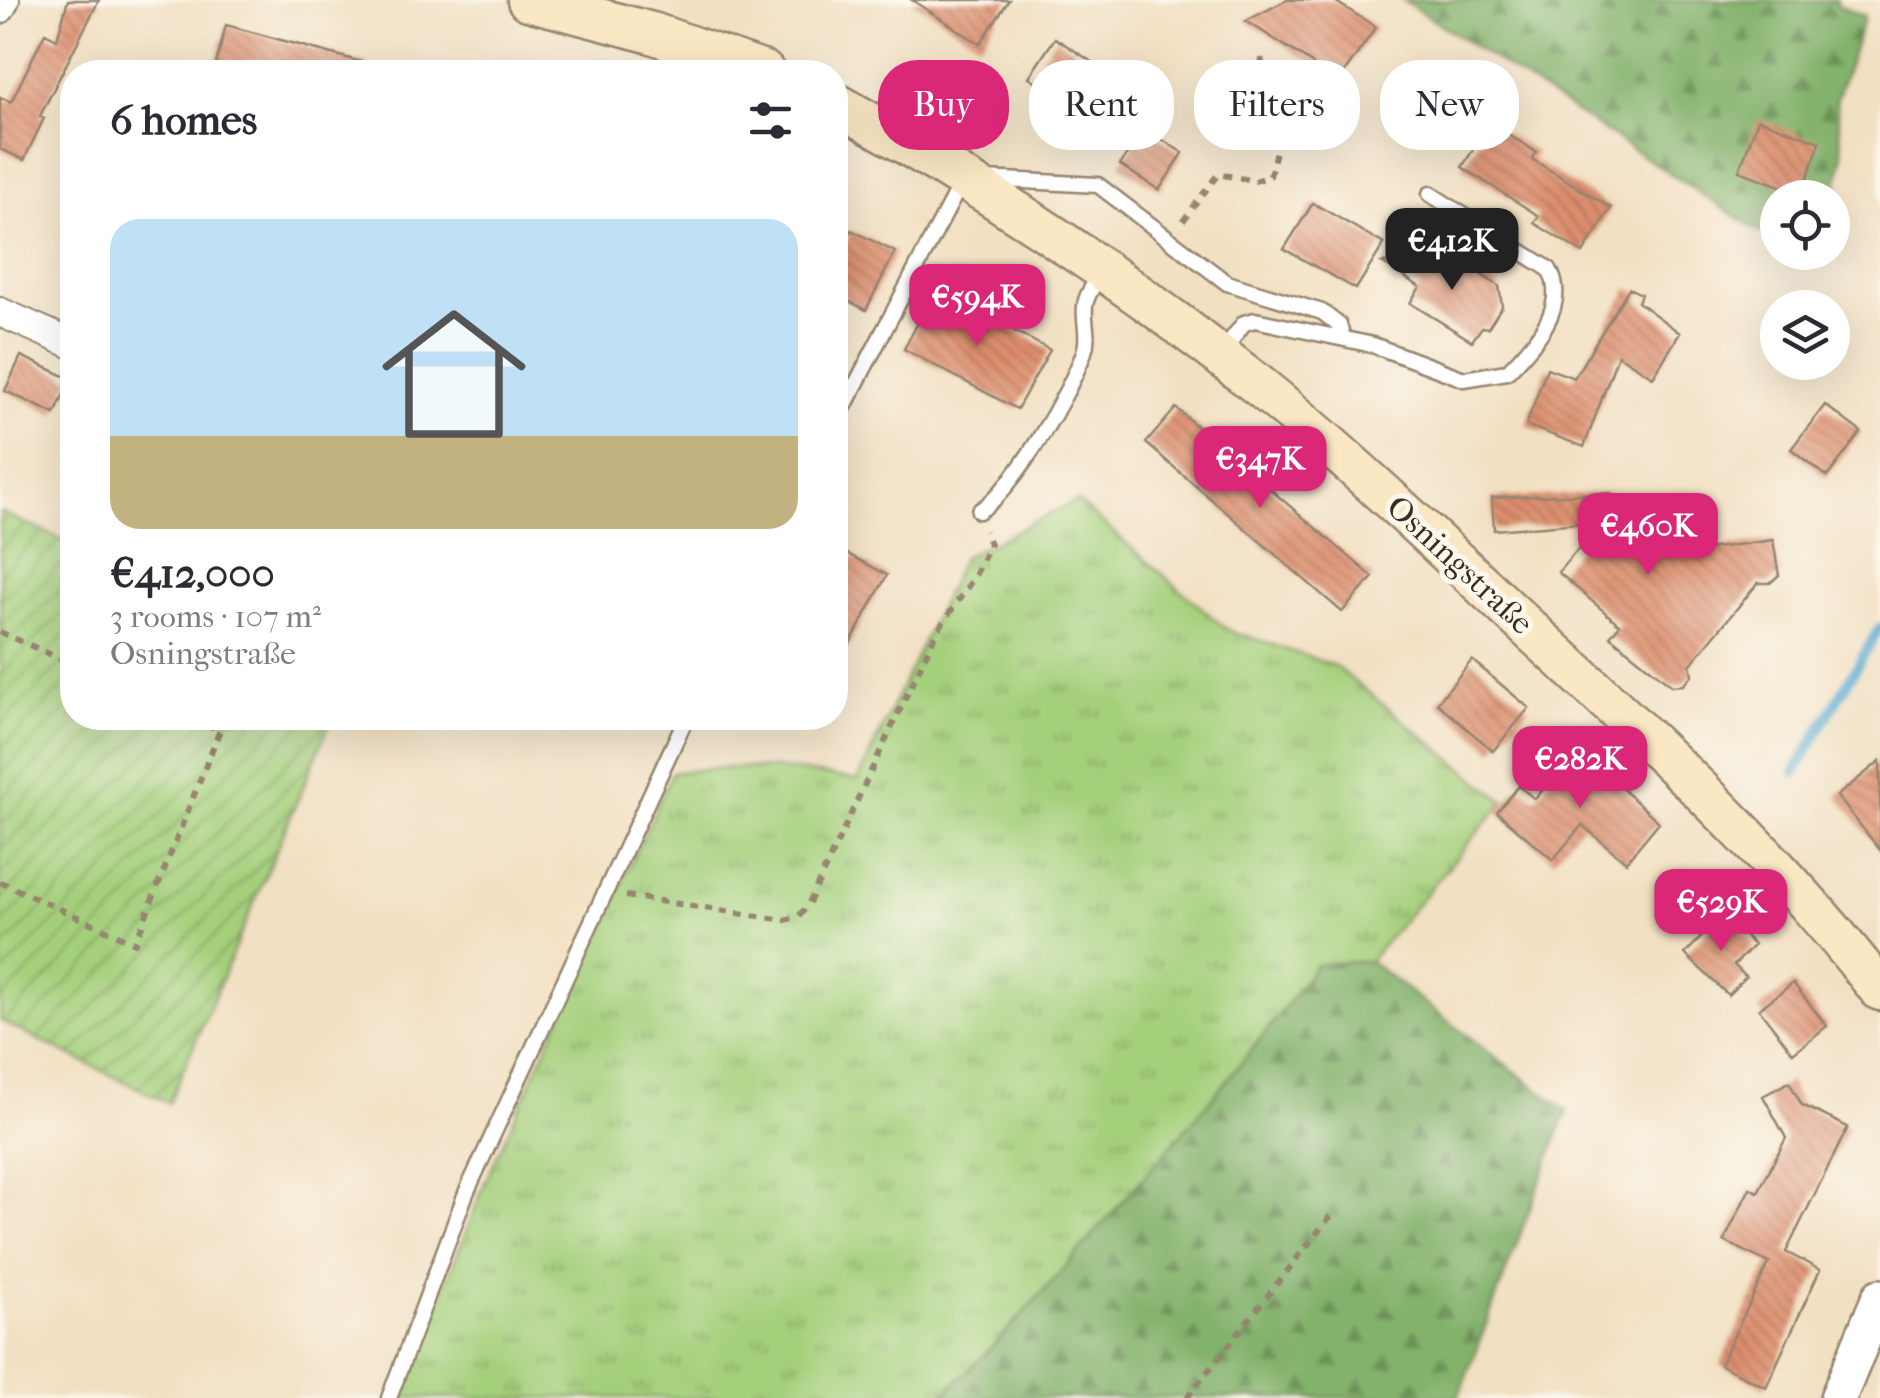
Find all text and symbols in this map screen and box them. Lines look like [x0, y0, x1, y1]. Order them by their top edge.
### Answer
chip: Buy [878, 60, 1009, 150]
chip: Rent [1029, 60, 1174, 150]
chip: Filters [1194, 60, 1360, 150]
chip: New [1380, 60, 1519, 150]
icon: filters [743, 93, 798, 148]
text: 6 homes [110, 96, 257, 145]
map controls [1760, 180, 1850, 380]
button: locate [1760, 180, 1850, 270]
pin: €412K [1382, 208, 1522, 293]
text: €412K [1407, 222, 1497, 259]
pin: €594K [907, 264, 1047, 349]
text: €594K [931, 278, 1023, 315]
icon: home [364, 284, 544, 464]
button: layers [1760, 290, 1850, 380]
pin: €347K [1190, 426, 1330, 511]
text: €347K [1216, 440, 1304, 477]
street label: Osningstraße [1379, 488, 1541, 642]
pin: €460K [1578, 493, 1718, 578]
text: €460K [1600, 507, 1696, 544]
text: €412,000 [110, 549, 275, 598]
text: 3 rooms · 107 m² [110, 598, 321, 635]
text: Osningstraße [110, 635, 296, 672]
pin: €282K [1510, 726, 1650, 811]
text: €282K [1534, 740, 1626, 777]
pin: €529K [1651, 869, 1791, 954]
text: €529K [1676, 883, 1766, 920]

